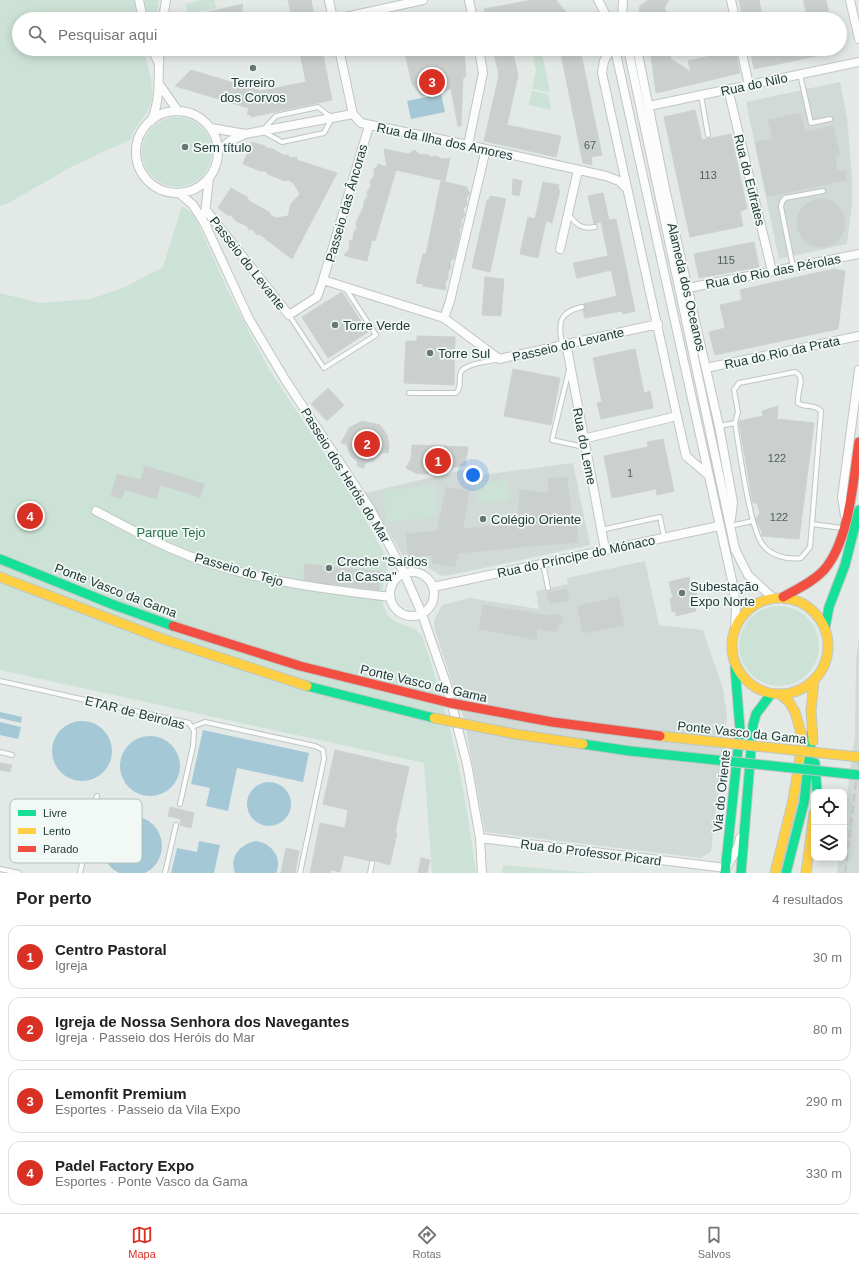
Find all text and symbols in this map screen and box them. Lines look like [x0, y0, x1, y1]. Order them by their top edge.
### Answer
search box [12, 12, 847, 56]
icon: search [26, 23, 48, 45]
text: Pesquisar aqui [58, 26, 157, 43]
marker: Terreiro dos Corvos [248, 63, 258, 73]
pin: 3 [419, 67, 445, 97]
street label: Rua do Nilo [719, 70, 789, 99]
place label: Terreiro dos Corvos [220, 75, 286, 105]
street label: Rua da Ilha dos Amores [375, 120, 515, 163]
street label: Rua do Eufrates [731, 133, 768, 228]
house number: 67 [584, 139, 596, 151]
place label: Sem título [193, 140, 252, 155]
marker: Sem título [180, 142, 190, 152]
street label: Passeio das Âncoras [322, 142, 371, 264]
house number: 113 [699, 169, 717, 181]
street label: Passeio do Levante [207, 214, 289, 313]
street label: Alameda dos Oceanos [664, 221, 709, 353]
street label: Rua do Rio das Pérolas [704, 251, 842, 292]
house number: 115 [717, 254, 735, 266]
place label: Torre Verde [343, 318, 410, 333]
marker: Torre Verde [330, 320, 340, 330]
street label: Passeio do Levante [511, 324, 625, 365]
street label: Rua do Rio da Prata [723, 333, 842, 372]
place label: Torre Sul [438, 346, 490, 361]
marker: Torre Sul [425, 348, 435, 358]
street label: Passeio dos Heróis do Mar [298, 405, 394, 546]
street label: Rua do Leme [570, 406, 599, 486]
pin: 2 [354, 429, 380, 459]
pin: 1 [425, 446, 451, 476]
house number: 122 [768, 452, 786, 464]
your location [463, 465, 483, 485]
house number: 1 [627, 467, 633, 479]
pin: 4 [17, 501, 43, 531]
house number: 122 [770, 511, 788, 523]
place label: Colégio Oriente [491, 512, 581, 527]
marker: Colégio Oriente [478, 514, 488, 524]
park label: Parque Tejo [136, 525, 206, 540]
street label: Rua do Príncipe do Mónaco [496, 532, 656, 581]
street label: Passeio do Tejo [193, 550, 285, 589]
place label: Creche "Saídos da Casca" [337, 554, 428, 584]
street label: Ponte Vasco da Gama [53, 560, 180, 621]
marker: Creche "Saídos da Casca" [324, 563, 334, 573]
place label: Subestação Expo Norte [690, 579, 759, 609]
marker: Subestação Expo Norte [677, 588, 687, 598]
street label: Ponte Vasco da Gama [359, 662, 490, 706]
street label: ETAR de Beirolas [83, 693, 187, 732]
street label: Ponte Vasco da Gama [677, 718, 808, 747]
street label: Via do Oriente [710, 749, 733, 833]
map controls [811, 789, 847, 861]
button: locate [811, 789, 847, 825]
legend [10, 799, 142, 863]
text: Livre [43, 807, 67, 819]
text: Lento [43, 825, 71, 837]
button: layers [811, 825, 847, 861]
street label: Rua do Professor Picard [520, 836, 662, 869]
text: Parado [43, 843, 78, 855]
text: Por perto [16, 889, 92, 908]
text: 4 resultados [772, 892, 843, 907]
text: Centro Pastoral [55, 941, 167, 958]
text: 1 [26, 950, 34, 965]
text: 30 m [813, 950, 842, 965]
text: Igreja [55, 958, 88, 973]
text: Igreja de Nossa Senhora dos Navegantes [55, 1013, 349, 1030]
text: 2 [26, 1022, 34, 1037]
text: 80 m [813, 1022, 842, 1037]
text: Igreja · Passeio dos Heróis do Mar [55, 1030, 255, 1045]
text: Lemonfit Premium [55, 1085, 187, 1102]
text: 3 [26, 1094, 34, 1109]
text: 290 m [806, 1094, 842, 1109]
text: Esportes · Passeio da Vila Expo [55, 1102, 240, 1117]
text: Padel Factory Expo [55, 1157, 194, 1174]
text: 4 [26, 1166, 34, 1181]
text: 330 m [806, 1166, 842, 1181]
text: Esportes · Ponte Vasco da Gama [55, 1174, 248, 1189]
tab: Mapa [128, 1224, 156, 1260]
tab: Rotas [412, 1224, 441, 1260]
tab: Salvos [698, 1224, 731, 1260]

